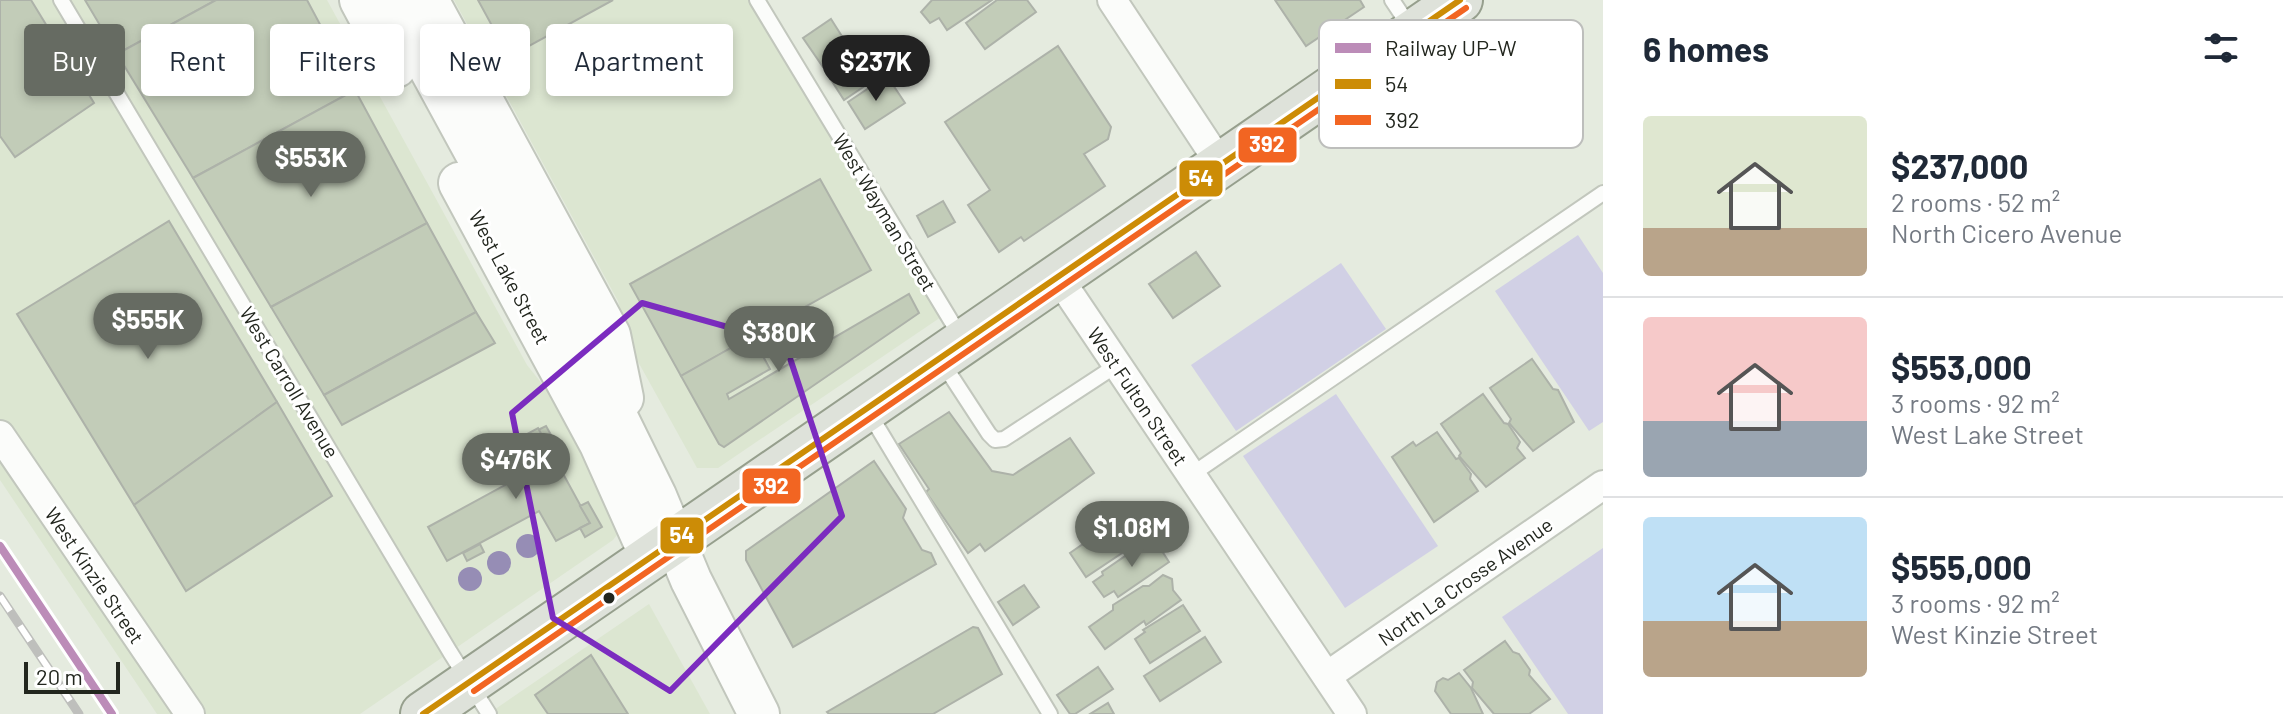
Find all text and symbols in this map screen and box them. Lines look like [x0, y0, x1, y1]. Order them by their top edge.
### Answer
legend [1319, 20, 1583, 148]
chip: Buy [24, 24, 125, 96]
chip: Rent [141, 24, 254, 96]
chip: Filters [270, 24, 404, 96]
chip: New [420, 24, 530, 96]
chip: Apartment [546, 24, 733, 96]
icon: filters [2199, 26, 2243, 70]
text: 6 homes [1643, 28, 1769, 69]
text: Railway UP-W [1385, 34, 1517, 60]
pin: $237K [820, 35, 932, 103]
text: $237K [840, 45, 912, 76]
text: 54 [1385, 70, 1408, 96]
text: 392 [1385, 106, 1420, 132]
line badge: 392 [1237, 126, 1298, 164]
street label: West Wayman Street [828, 129, 942, 295]
text: 392 [1249, 130, 1285, 156]
pin: $553K [255, 131, 367, 199]
text: $553K [274, 141, 348, 172]
text: $237,000 [1891, 145, 2028, 186]
icon: home [1707, 148, 1803, 244]
line badge: 54 [1178, 159, 1224, 198]
text: 54 [1188, 164, 1214, 190]
text: 2 rooms · 52 m² [1891, 186, 2060, 217]
street label: West Lake Street [465, 206, 555, 348]
text: North Cicero Avenue [1891, 217, 2122, 248]
pin: $555K [92, 293, 204, 361]
street label: West Carroll Avenue [235, 302, 345, 462]
text: $555K [111, 303, 185, 334]
pin: $380K [723, 306, 835, 374]
text: $380K [742, 316, 816, 347]
street label: West Fulton Street [1083, 322, 1193, 470]
text: $553,000 [1891, 346, 2032, 387]
icon: home [1707, 349, 1803, 445]
text: 3 rooms · 92 m² [1891, 387, 2060, 418]
text: West Lake Street [1891, 418, 2084, 449]
pin: $476K [460, 433, 572, 501]
text: $476K [480, 443, 552, 474]
line badge: 392 [741, 467, 802, 505]
text: 392 [753, 472, 789, 498]
pin: $1.08M [1067, 501, 1197, 569]
street label: West Kinzie Street [41, 502, 149, 648]
text: $1.08M [1093, 511, 1171, 542]
street label: North La Crosse Avenue [1373, 512, 1557, 650]
line badge: 54 [659, 516, 705, 555]
text: 54 [669, 521, 695, 547]
text: $555,000 [1891, 546, 2032, 587]
icon: home [1707, 549, 1803, 645]
text: 3 rooms · 92 m² [1891, 587, 2060, 618]
unlabelled marker [601, 590, 617, 606]
text: West Kinzie Street [1891, 618, 2098, 649]
scale bar [24, 658, 120, 694]
text: 20 m [36, 663, 83, 689]

